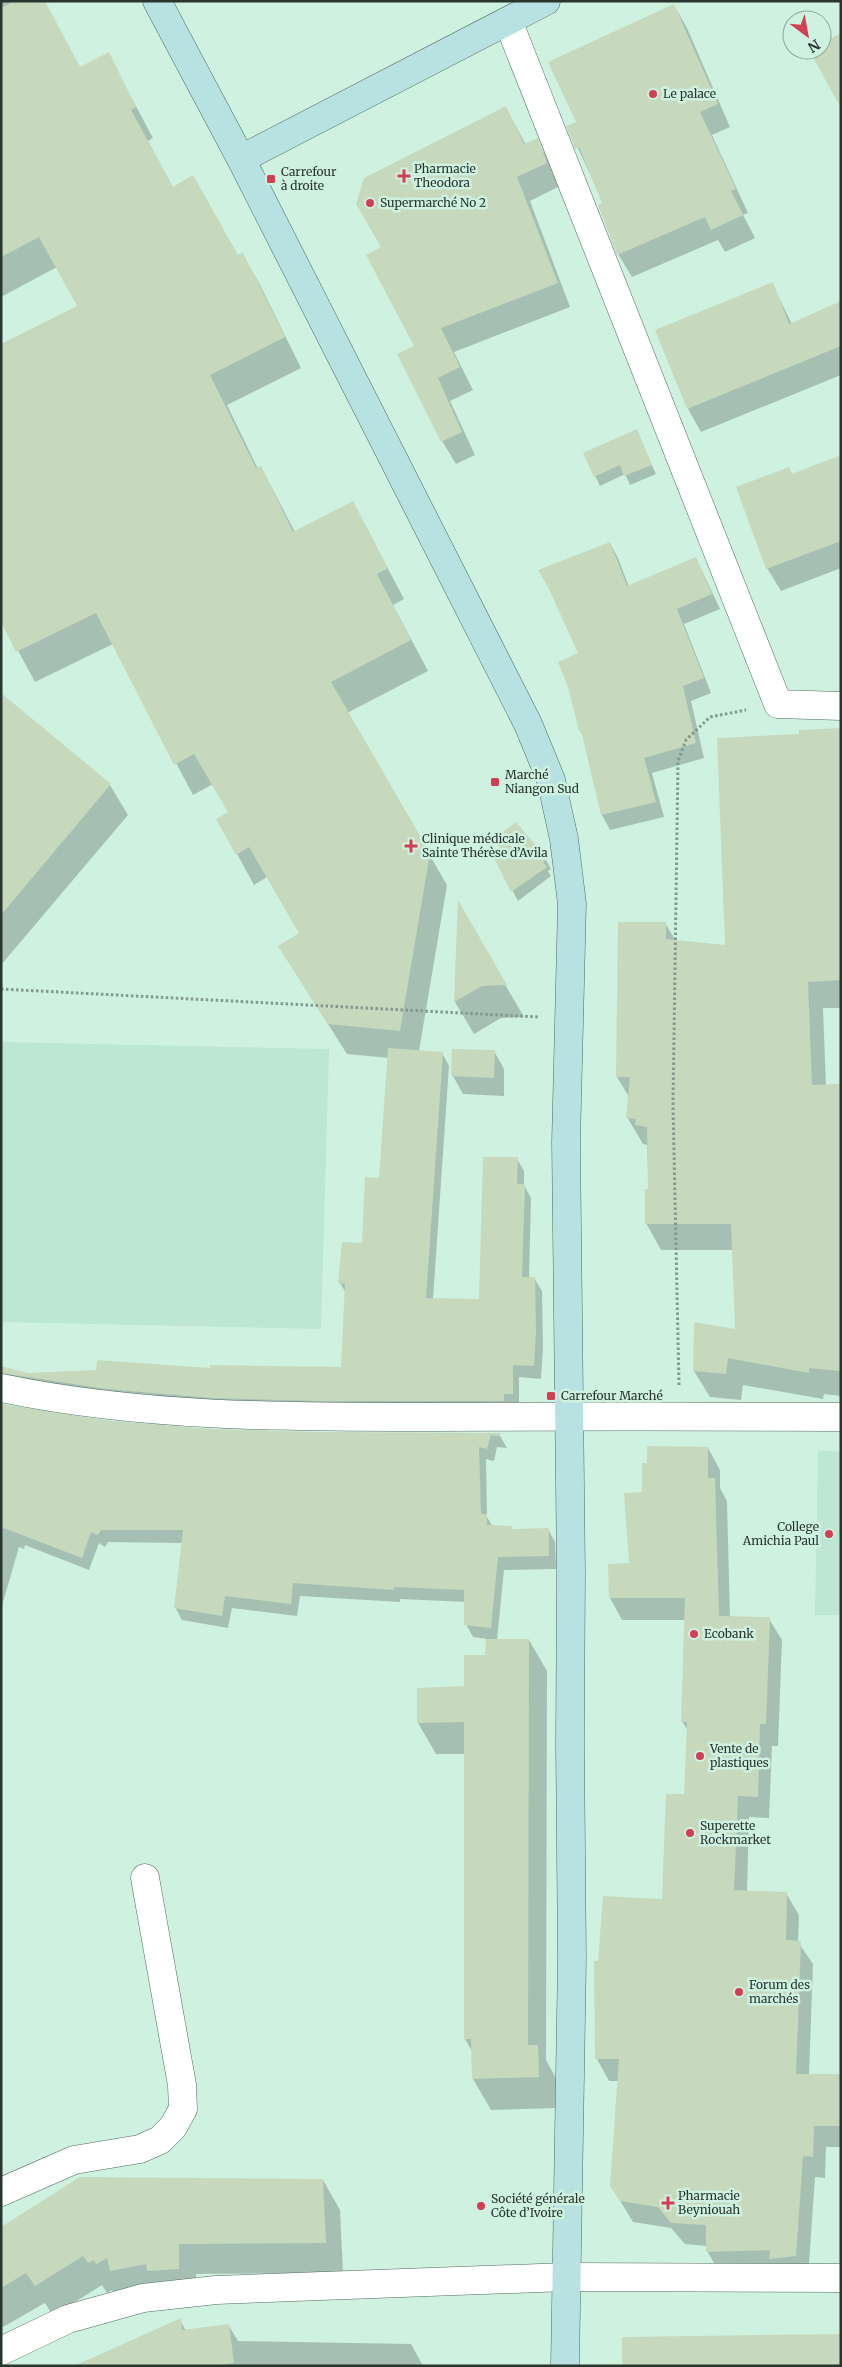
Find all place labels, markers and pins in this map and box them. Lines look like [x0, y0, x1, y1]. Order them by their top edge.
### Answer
place label: Le palace [663, 86, 716, 101]
marker: Le palace [647, 88, 659, 100]
place label: Pharmacie Theodora [414, 161, 476, 190]
place label: Carrefour à droite [281, 164, 337, 193]
marker: Pharmacie Theodora [398, 170, 410, 182]
marker: Carrefour à droite [265, 173, 277, 185]
place label: Supermarché No 2 [380, 195, 486, 210]
marker: Supermarché No 2 [364, 197, 376, 209]
place label: Marché Niangon Sud [505, 767, 579, 796]
marker: Marché Niangon Sud [489, 776, 501, 788]
place label: Clinique médicale Sainte Thérèse d’Avila [422, 831, 548, 860]
marker: Clinique médicale Sainte Thérèse d’Avila [404, 839, 418, 853]
place label: Carrefour Marché [561, 1388, 663, 1403]
marker: Carrefour Marché [545, 1390, 557, 1402]
place label: College Amichia Paul [742, 1519, 819, 1548]
marker: College Amichia Paul [823, 1528, 835, 1540]
place label: Ecobank [704, 1626, 754, 1641]
marker: Ecobank [688, 1628, 700, 1640]
place label: Vente de plastiques [709, 1741, 769, 1770]
marker: Vente de plastiques [694, 1750, 706, 1762]
place label: Superette Rockmarket [700, 1818, 771, 1847]
marker: Superette Rockmarket [684, 1827, 696, 1839]
place label: Forum des marchés [749, 1977, 810, 2006]
marker: Forum des marchés [733, 1986, 745, 1998]
place label: Pharmacie Beyniouah [678, 2188, 740, 2217]
place label: Société générale Côte d’Ivoire [491, 2191, 585, 2220]
marker: Pharmacie Beyniouah [662, 2197, 674, 2209]
marker: Société générale Côte d’Ivoire [475, 2200, 487, 2212]

